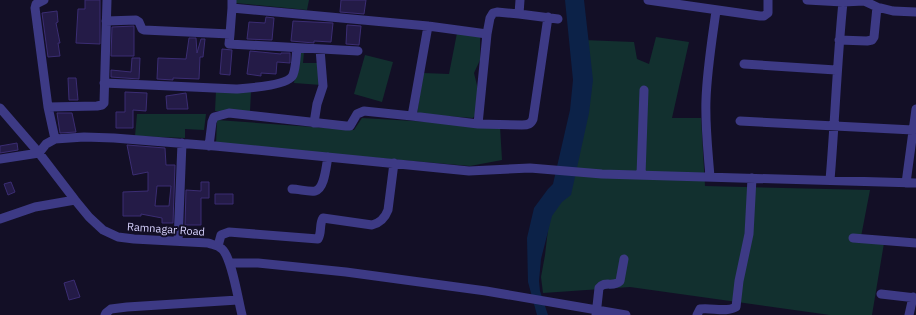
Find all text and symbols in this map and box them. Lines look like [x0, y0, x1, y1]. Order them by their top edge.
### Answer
street label: Ramnagar Road [127, 219, 205, 239]

